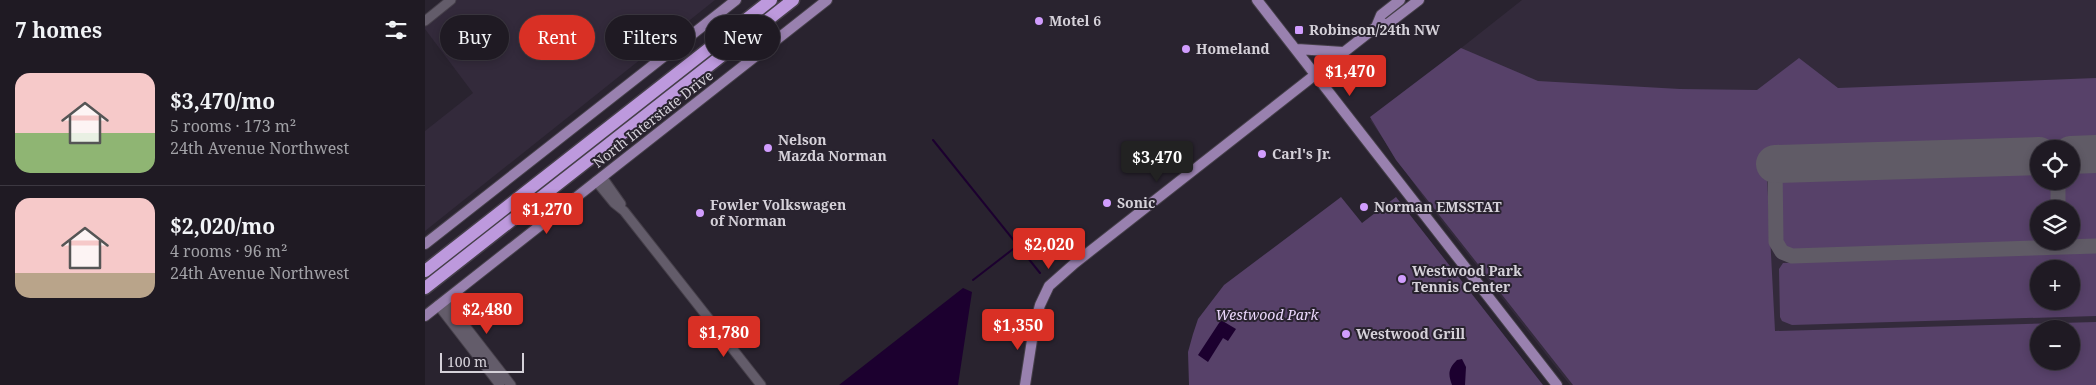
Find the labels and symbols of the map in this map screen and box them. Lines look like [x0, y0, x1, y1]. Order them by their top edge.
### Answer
place label: Motel 6 [1049, 11, 1101, 30]
marker: Motel 6 [1033, 15, 1045, 27]
place label: Robinson/24th NW [1309, 20, 1440, 39]
marker: Robinson/24th NW [1293, 24, 1305, 36]
place label: Homeland [1196, 39, 1270, 58]
marker: Homeland [1180, 43, 1192, 55]
pin: $1,470 [1309, 54, 1391, 97]
street label: North Interstate Drive [589, 66, 717, 172]
place label: Nelson Mazda Norman [778, 130, 887, 165]
pin: $3,470 [1116, 140, 1198, 183]
marker: Nelson Mazda Norman [762, 142, 774, 154]
place label: Carl's Jr. [1272, 144, 1331, 163]
marker: Carl's Jr. [1256, 148, 1268, 160]
pin: $1,270 [506, 192, 588, 235]
place label: Sonic [1117, 193, 1155, 212]
place label: Fowler Volkswagen of Norman [710, 195, 846, 230]
marker: Sonic [1101, 197, 1113, 209]
place label: Norman EMSSTAT [1374, 197, 1502, 216]
marker: Norman EMSSTAT [1358, 201, 1370, 213]
marker: Fowler Volkswagen of Norman [694, 207, 706, 219]
pin: $2,020 [1008, 228, 1090, 270]
place label: Westwood Park Tennis Center [1412, 261, 1522, 296]
marker: Westwood Park Tennis Center [1396, 273, 1408, 285]
pin: $2,480 [446, 292, 528, 335]
park label: Westwood Park [1216, 305, 1319, 324]
pin: $1,350 [977, 308, 1059, 351]
pin: $1,780 [683, 316, 765, 358]
place label: Westwood Grill [1356, 324, 1465, 343]
marker: Westwood Grill [1340, 328, 1352, 340]
scale bar [440, 350, 524, 373]

